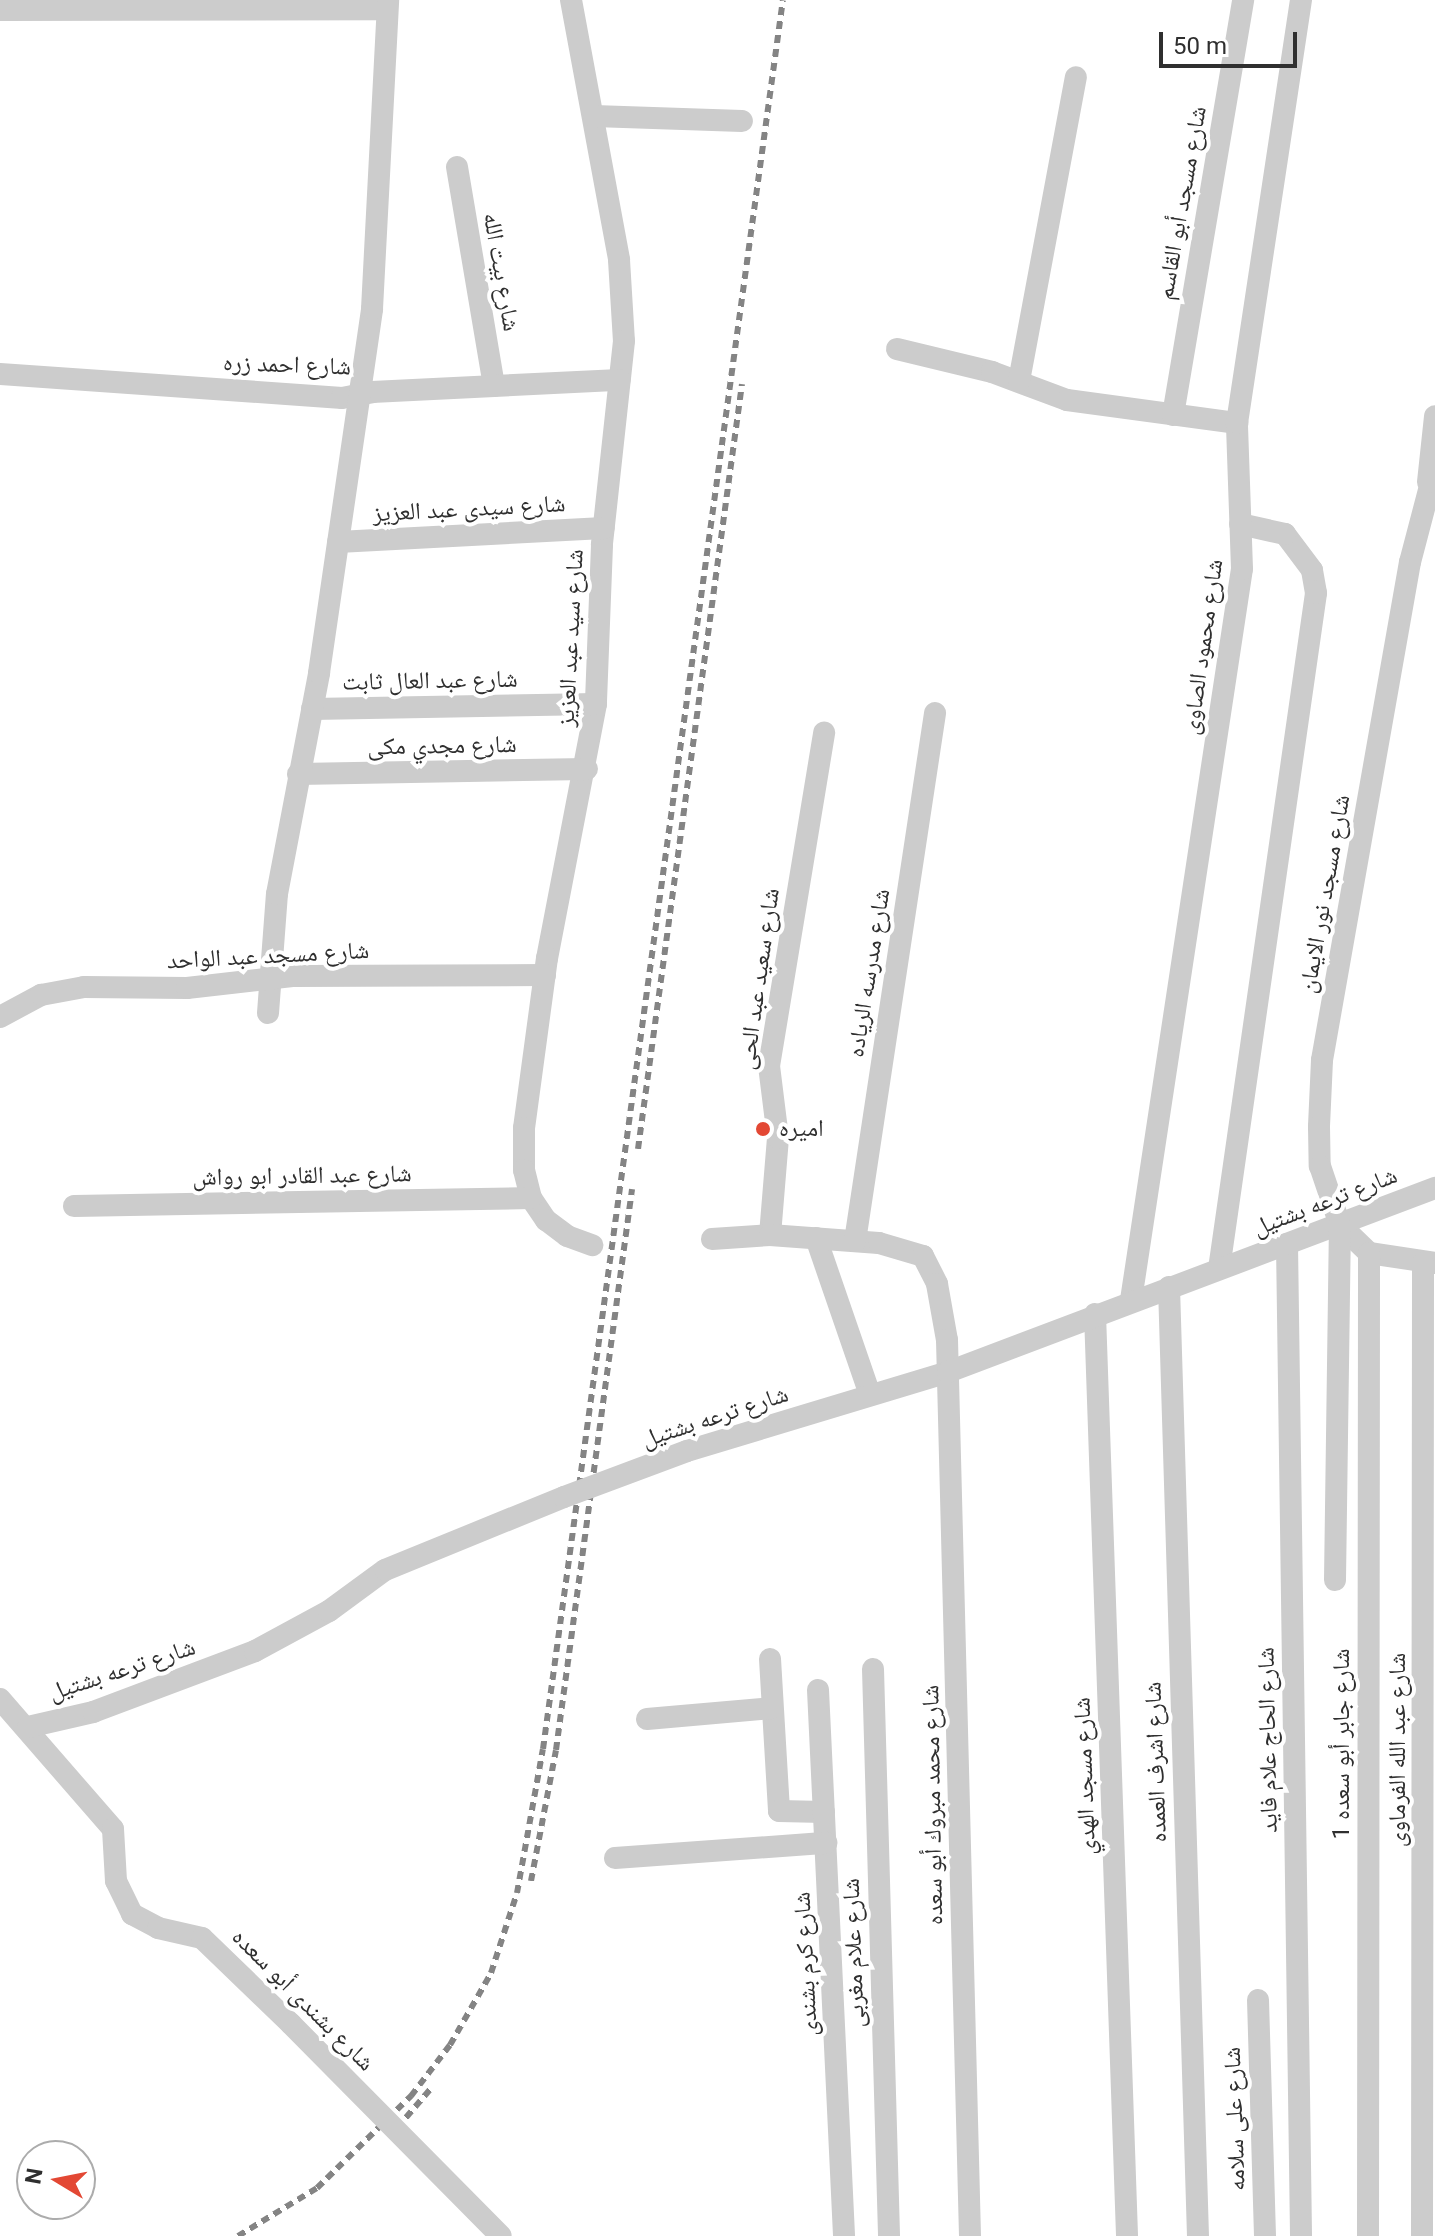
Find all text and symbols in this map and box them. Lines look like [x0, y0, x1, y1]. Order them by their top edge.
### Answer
scale bar [1163, 16, 1301, 66]
text: 50 m [1173, 32, 1227, 60]
street label: شارع مسجد أبو القاسم [1151, 104, 1213, 302]
street label: شارع بيت الله [476, 210, 526, 334]
street label: شارع احمد زره [222, 348, 352, 382]
street label: شارع سيدى عبد العزيز [372, 490, 566, 528]
street label: شارع سيد عبد العزيز [552, 548, 590, 728]
street label: شارع محمود الصاوى [1176, 557, 1230, 737]
street label: شارع عبد العال ثابت [342, 665, 518, 697]
street label: شارع مجدي مكى [367, 730, 517, 762]
street label: شارع مسجد نور الايمان [1293, 792, 1357, 996]
street label: شارع سعيد عبد الحى [732, 886, 786, 1072]
street label: شارع مدرسه الرياده [841, 887, 897, 1059]
street label: شارع مسجد عبد الواحد [166, 936, 370, 976]
place label: اميره [779, 1115, 824, 1143]
marker: اميره [754, 1120, 772, 1138]
street label: شارع عبد القادر ابو رواش [192, 1160, 412, 1192]
street label: شارع ترعه بشتيل [1249, 1161, 1401, 1243]
street label: شارع ترعه بشتيل [638, 1380, 792, 1454]
street label: شارع ترعه بشتيل [45, 1633, 199, 1707]
street label: شارع الحاج علام فايد [1252, 1647, 1284, 1833]
street label: شارع جابر أبو سعده 1 [1328, 1649, 1356, 1839]
street label: شارع عبد الله الفرماوى [1384, 1653, 1412, 1847]
street label: شارع اشرف العمده [1139, 1681, 1173, 1843]
street label: شارع محمد مبروك أبو سعده [917, 1685, 949, 1925]
street label: شارع مسجد الهدي [1068, 1697, 1102, 1855]
street label: شارع علام مغربى [837, 1878, 871, 2028]
street label: شارع كرم بشندى [788, 1891, 824, 2037]
street label: شارع بشندى أبو سعده [226, 1923, 380, 2077]
street label: شارع على سلامه [1218, 2046, 1252, 2192]
north arrow [16, 2140, 96, 2220]
text: N [20, 2166, 48, 2186]

